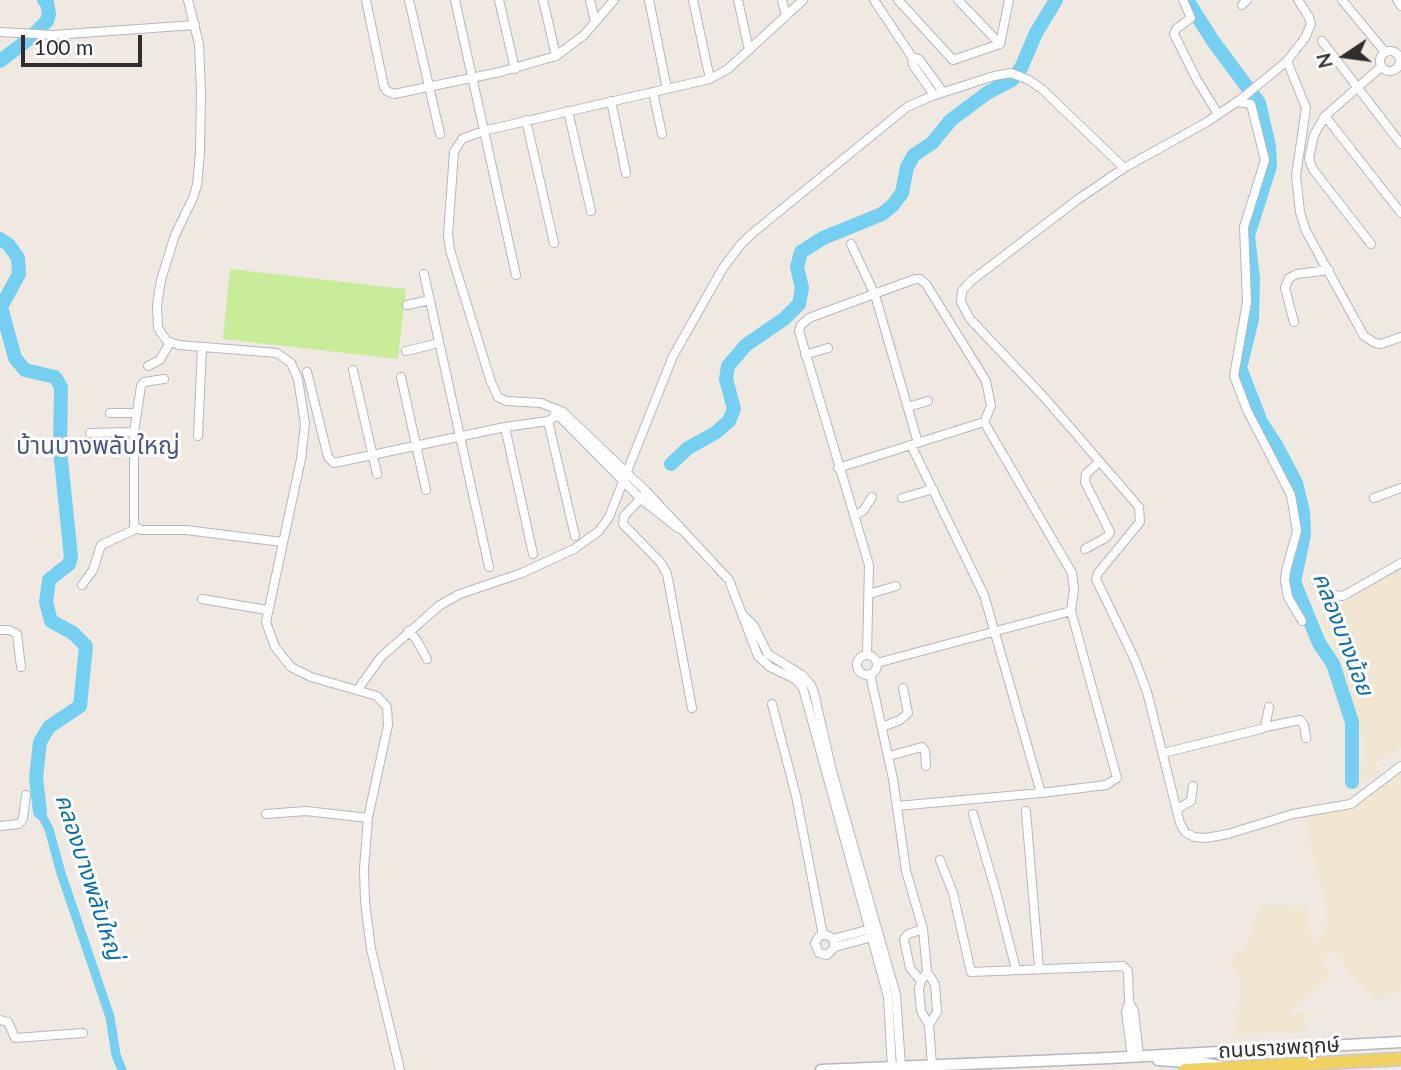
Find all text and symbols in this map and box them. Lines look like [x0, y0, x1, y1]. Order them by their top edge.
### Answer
scale bar [24, 21, 145, 65]
north arrow [1310, 21, 1380, 91]
text: 100 m [34, 34, 93, 59]
text: N [1311, 51, 1337, 71]
district label: บ้านบางพลับใหญ่ [16, 432, 180, 460]
water label: คลองบางน้อย [1307, 569, 1379, 699]
water label: คลองบางพลับใหญ่ [49, 791, 129, 963]
street label: ถนนราชพฤกษ์ [1217, 1032, 1341, 1064]

